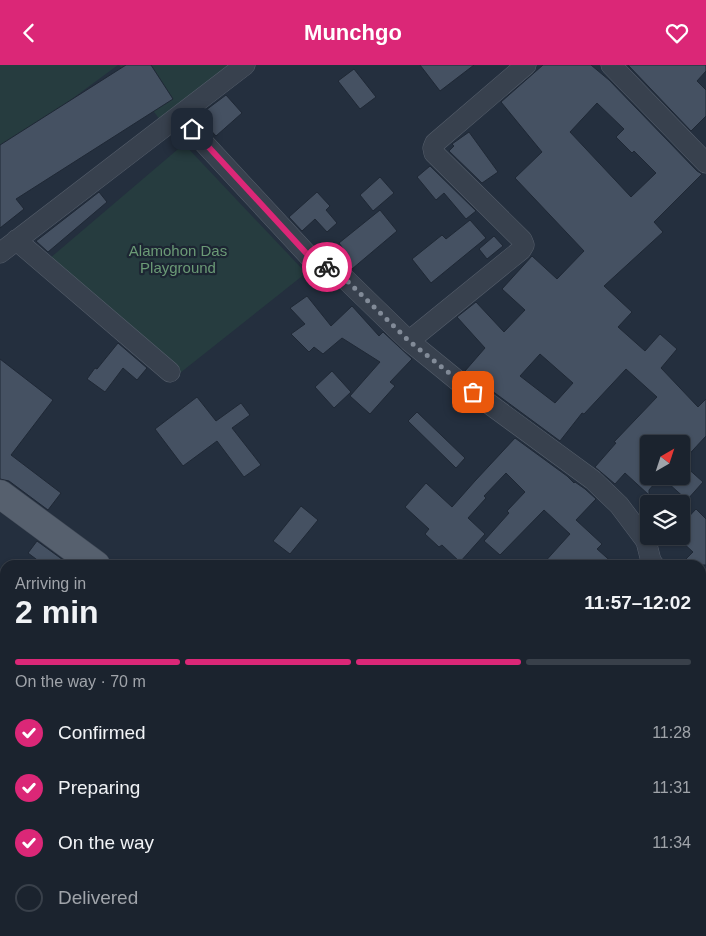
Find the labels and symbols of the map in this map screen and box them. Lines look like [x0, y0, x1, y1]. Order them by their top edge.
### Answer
pin [171, 108, 213, 150]
park label: Alamohon Das Playground [129, 242, 227, 276]
courier [302, 242, 352, 292]
pin [452, 371, 494, 413]
north arrow [640, 435, 690, 485]

